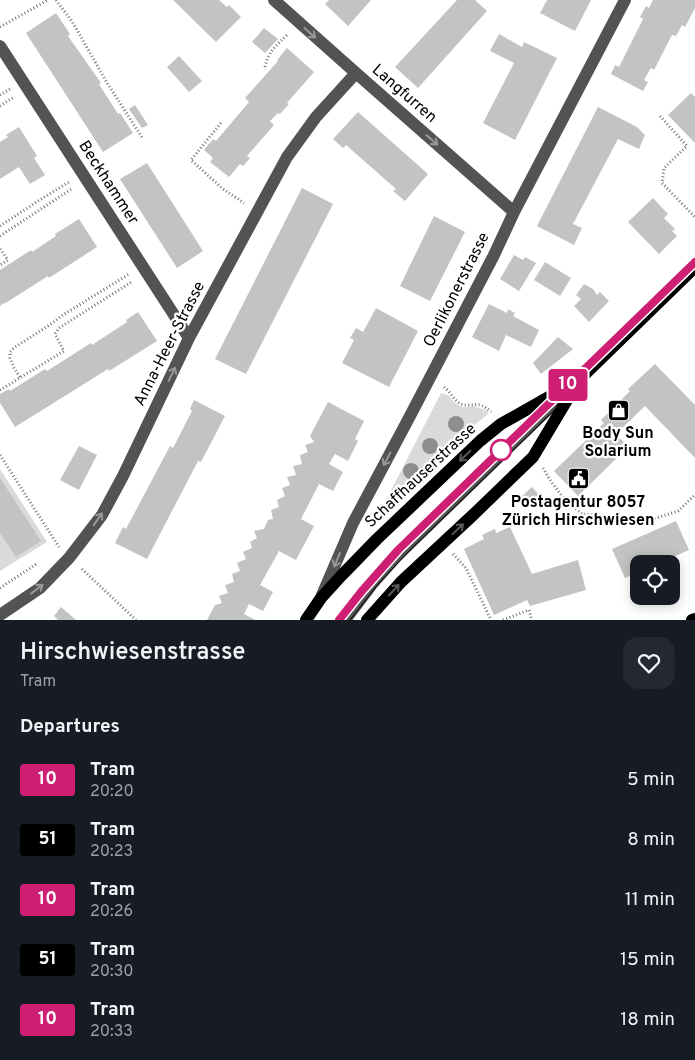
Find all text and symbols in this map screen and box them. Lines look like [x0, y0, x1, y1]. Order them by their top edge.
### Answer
one-way arrow [304, 27, 317, 38]
street label: Langfurren [367, 60, 441, 128]
one-way arrow [425, 134, 438, 145]
street label: Beckhammer [73, 137, 143, 229]
street label: Oerlikonerstrasse [419, 229, 495, 351]
street label: Anna-Heer-Strasse [130, 278, 210, 410]
one-way arrow [167, 367, 177, 382]
line badge: 10 [546, 369, 590, 401]
text: 10 [558, 373, 578, 396]
shop icon: Body Sun Solarium [606, 398, 630, 422]
street label: Schaffhauserstrasse [361, 419, 481, 533]
place label: Body Sun Solarium [582, 424, 654, 462]
unlabelled marker [490, 439, 512, 461]
one-way arrow [458, 450, 471, 462]
one-way arrow [382, 451, 391, 466]
public building icon: Postagentur 8057 Zürich Hirschwiesen [566, 467, 590, 491]
place label: Postagentur 8057 Zürich Hirschwiesen [502, 493, 654, 531]
one-way arrow [93, 512, 103, 526]
one-way arrow [452, 523, 465, 535]
one-way arrow [332, 552, 342, 567]
map controls [630, 555, 680, 605]
button: locate [630, 555, 680, 605]
one-way arrow [30, 584, 43, 595]
one-way arrow [388, 584, 400, 596]
button: heart [623, 637, 675, 689]
text: Hirschwiesenstrasse [20, 638, 246, 668]
text: Tram [20, 672, 56, 692]
text: Departures [20, 715, 120, 739]
text: Tram [90, 758, 135, 782]
text: 10 [38, 768, 57, 791]
text: 5 min [627, 768, 675, 792]
text: 20:20 [90, 782, 134, 802]
text: Tram [90, 818, 135, 842]
text: 51 [38, 828, 57, 851]
text: 8 min [627, 828, 675, 852]
text: 20:23 [90, 842, 133, 862]
text: Tram [90, 878, 135, 902]
text: 10 [38, 888, 57, 911]
text: 11 min [625, 888, 675, 912]
text: 20:26 [90, 902, 133, 922]
text: Tram [90, 938, 135, 962]
text: 51 [38, 948, 57, 971]
text: 15 min [620, 948, 675, 972]
text: 20:30 [90, 962, 133, 982]
text: Tram [90, 998, 135, 1022]
text: 10 [38, 1008, 57, 1031]
text: 18 min [620, 1008, 675, 1032]
text: 20:33 [90, 1022, 133, 1042]

